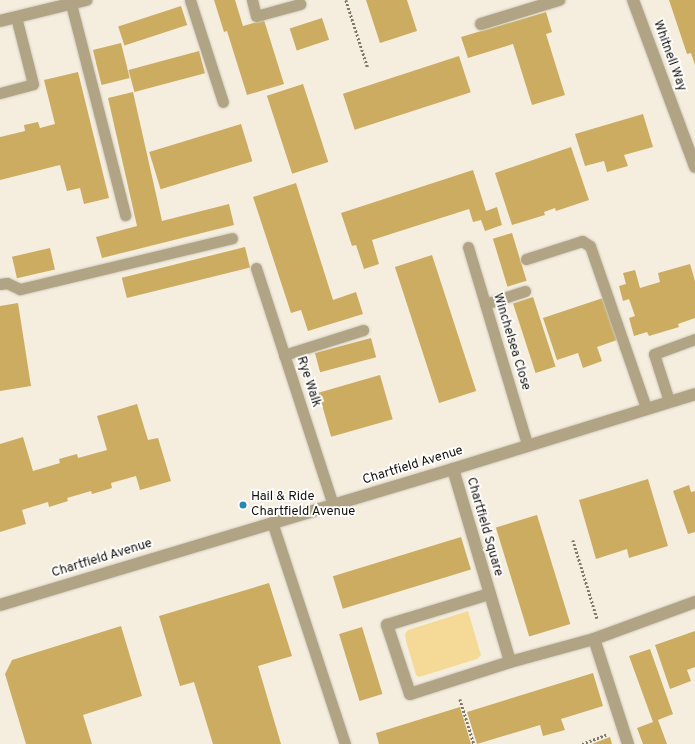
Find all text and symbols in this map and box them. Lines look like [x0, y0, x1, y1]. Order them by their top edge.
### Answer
street label: Whitnell Way [649, 18, 689, 94]
street label: Winchelsea Close [489, 292, 533, 392]
street label: Rye Walk [292, 354, 324, 410]
street label: Chartfield Avenue [361, 443, 465, 489]
street label: Chartfield Square [462, 476, 506, 578]
place label: Hail & Ride Chartfield Avenue [251, 490, 356, 521]
marker: Hail & Ride Chartfield Avenue [238, 500, 248, 510]
street label: Chartfield Avenue [50, 536, 154, 582]

